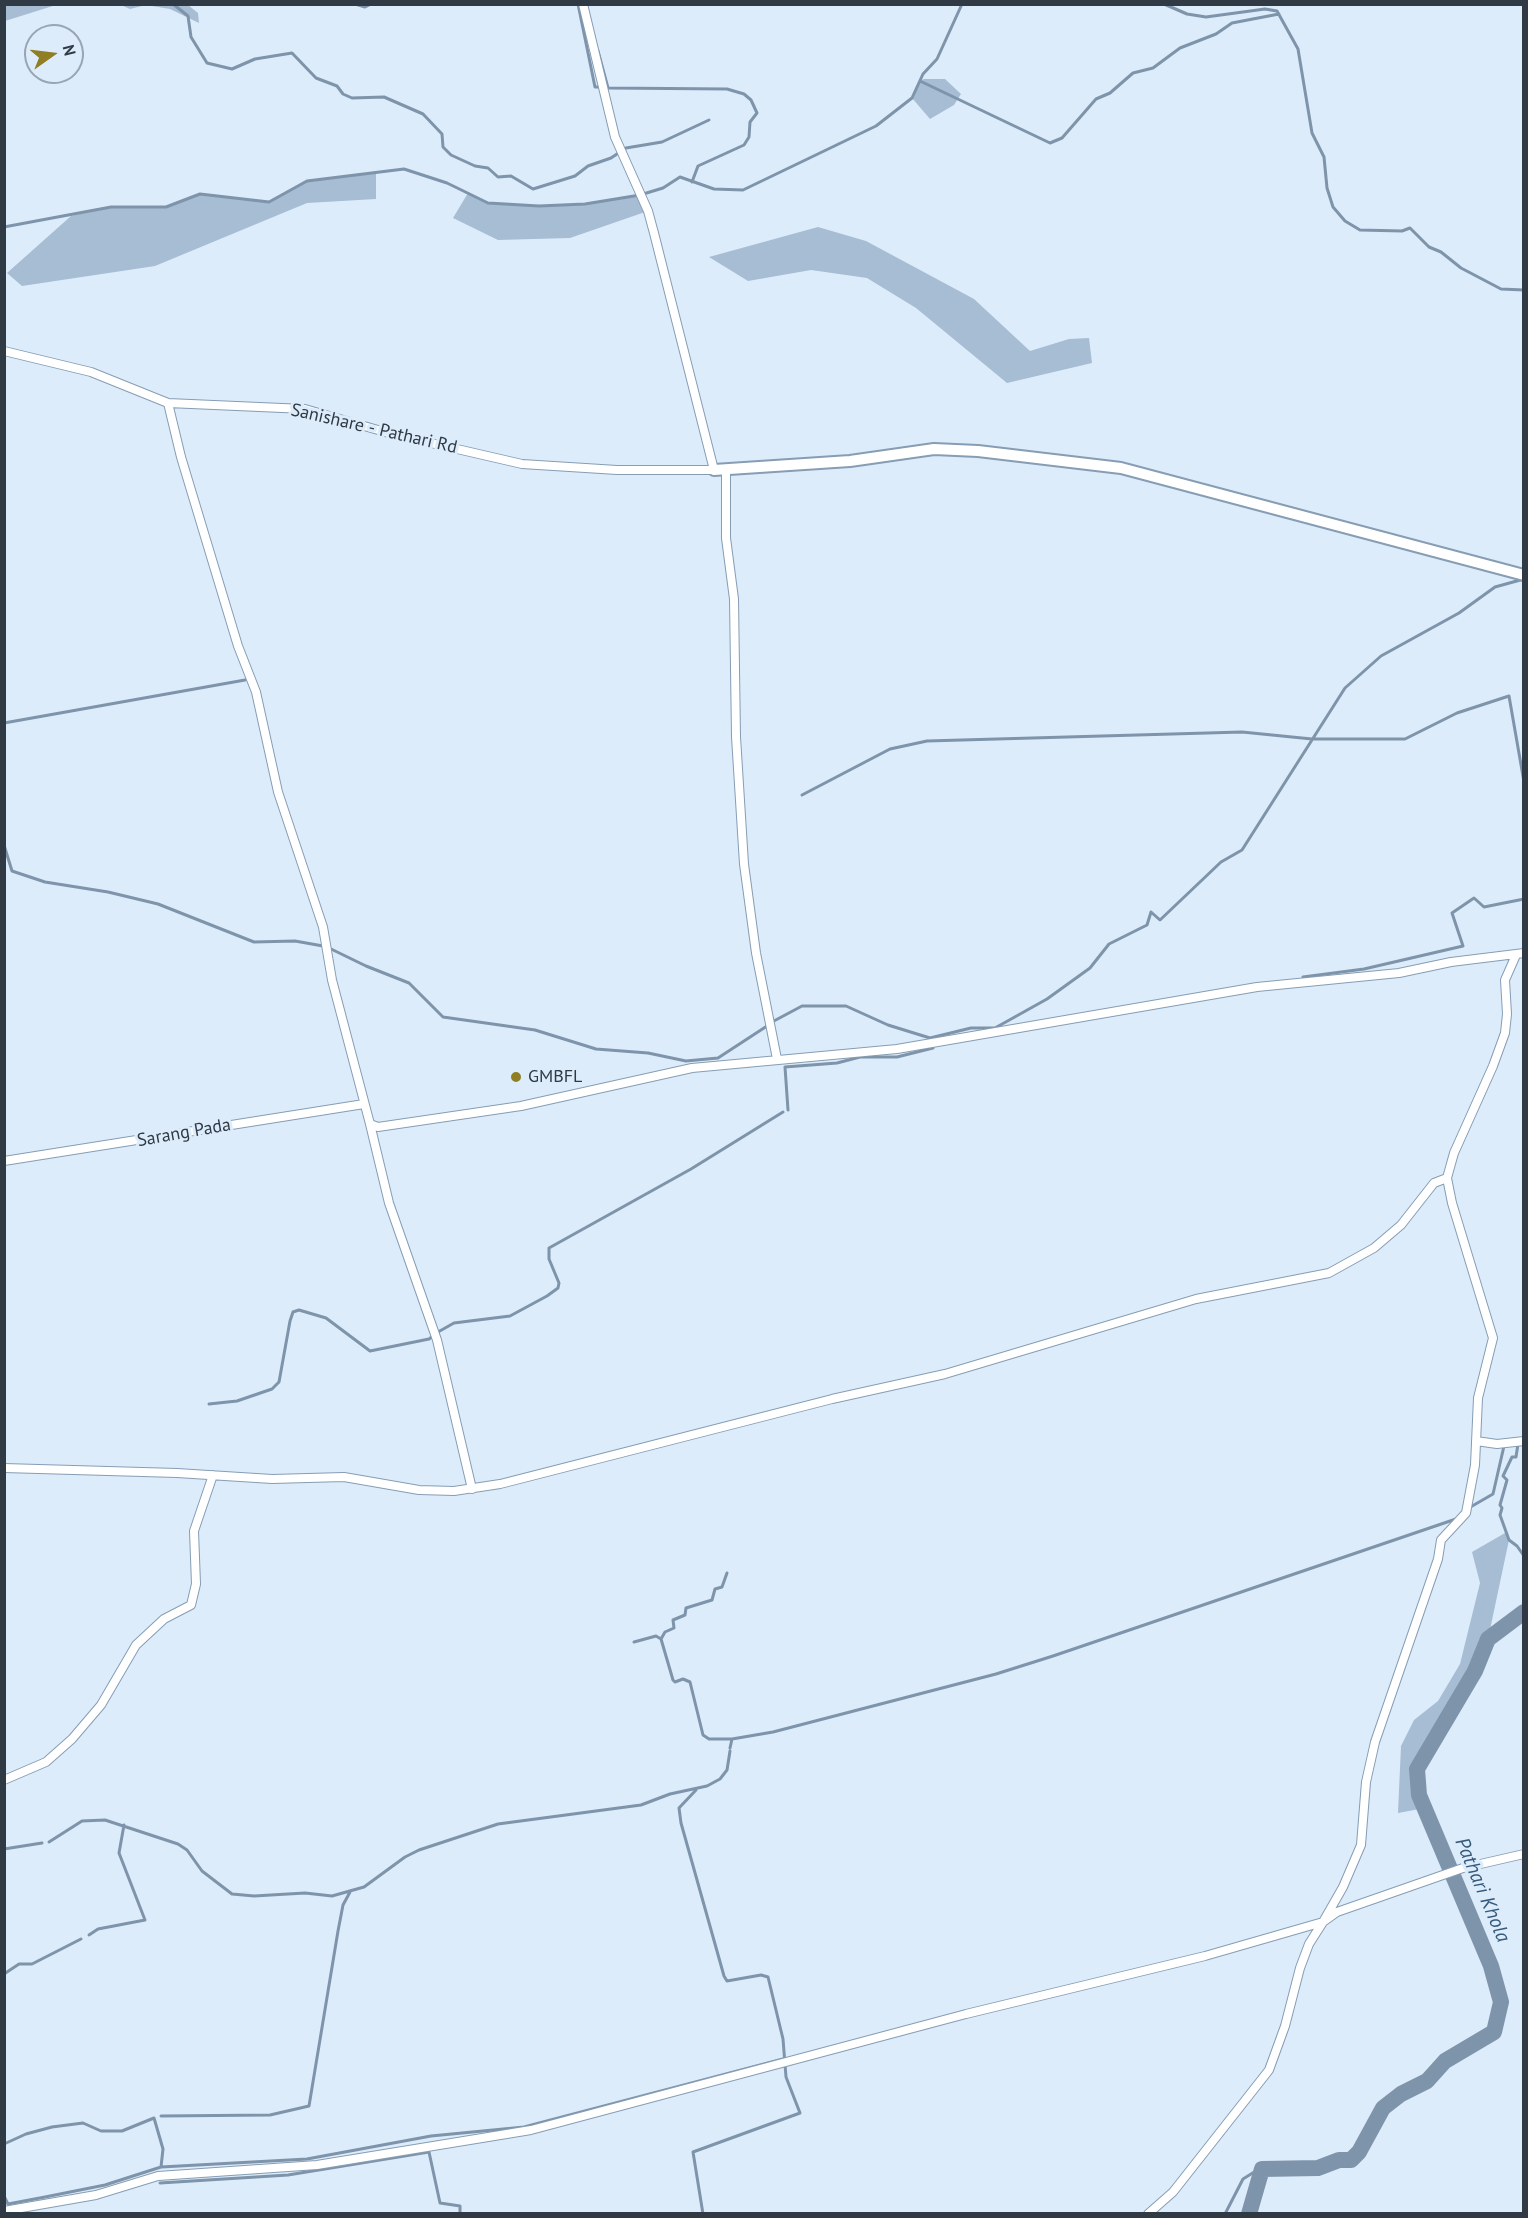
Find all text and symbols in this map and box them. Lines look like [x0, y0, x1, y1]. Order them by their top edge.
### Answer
north arrow [24, 24, 84, 84]
text: N [59, 43, 80, 58]
street label: Sanishare - Pathari Rd [289, 399, 459, 459]
place label: GMBFL [528, 1066, 582, 1088]
marker: GMBFL [509, 1070, 523, 1084]
street label: Sarang Pada [135, 1114, 233, 1152]
water label: Pathari Khola [1449, 1834, 1515, 1946]

